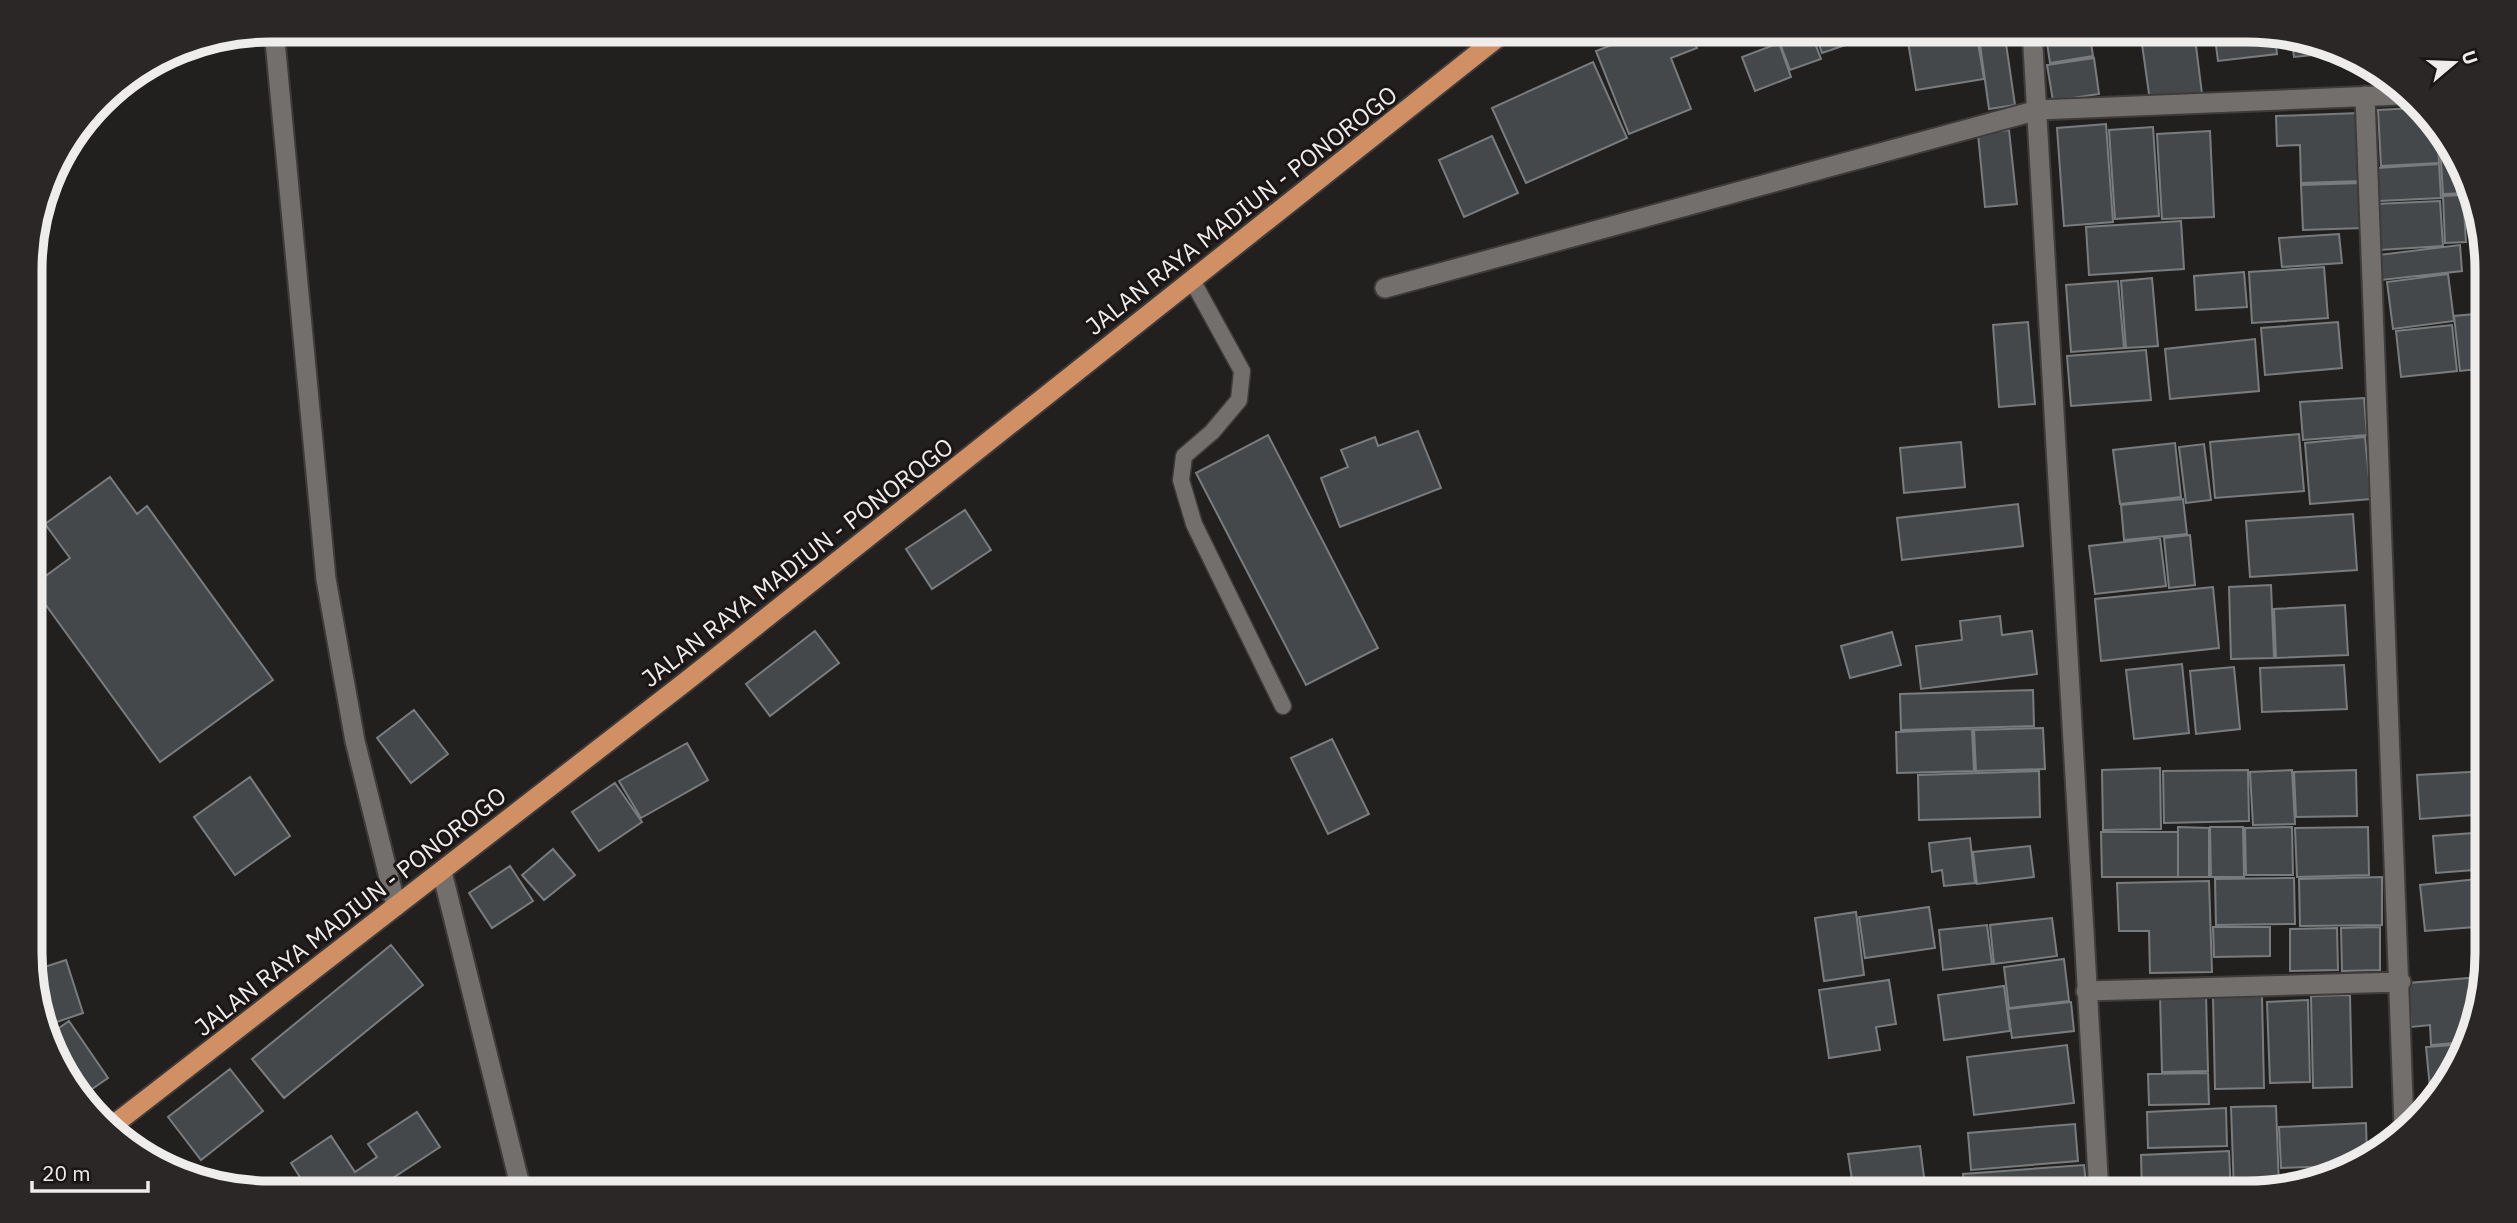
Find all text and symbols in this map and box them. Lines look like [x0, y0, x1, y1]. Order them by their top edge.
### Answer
north arrow [2419, 28, 2489, 98]
text: U [2457, 47, 2484, 68]
street label: JALAN RAYA MADIUN - PONOROGO [1079, 78, 1403, 342]
street label: JALAN RAYA MADIUN - PONOROGO [635, 430, 959, 694]
street label: JALAN RAYA MADIUN - PONOROGO [188, 779, 512, 1043]
scale bar [32, 1150, 147, 1194]
text: 20 m [42, 1159, 91, 1187]

